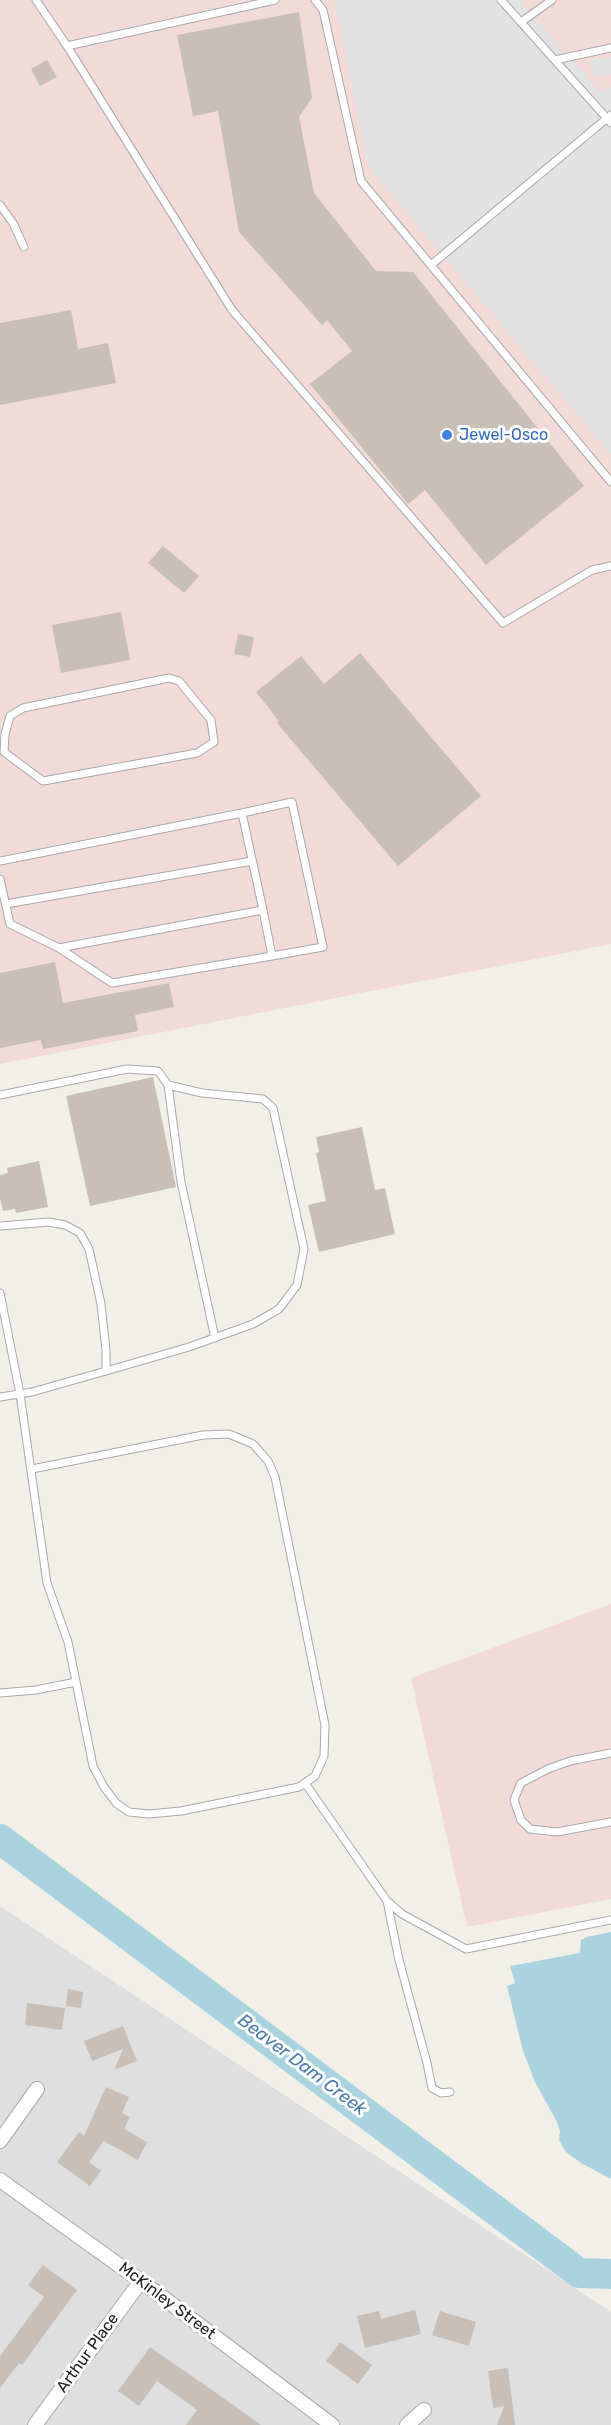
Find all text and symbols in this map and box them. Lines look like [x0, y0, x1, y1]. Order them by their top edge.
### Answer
place label: Jewel-Osco [459, 425, 548, 445]
marker: Jewel-Osco [440, 428, 454, 442]
water label: Beaver Dam Creek [233, 2010, 371, 2120]
street label: McKinley Street [115, 2258, 219, 2344]
street label: Arthur Place [53, 2310, 123, 2396]

